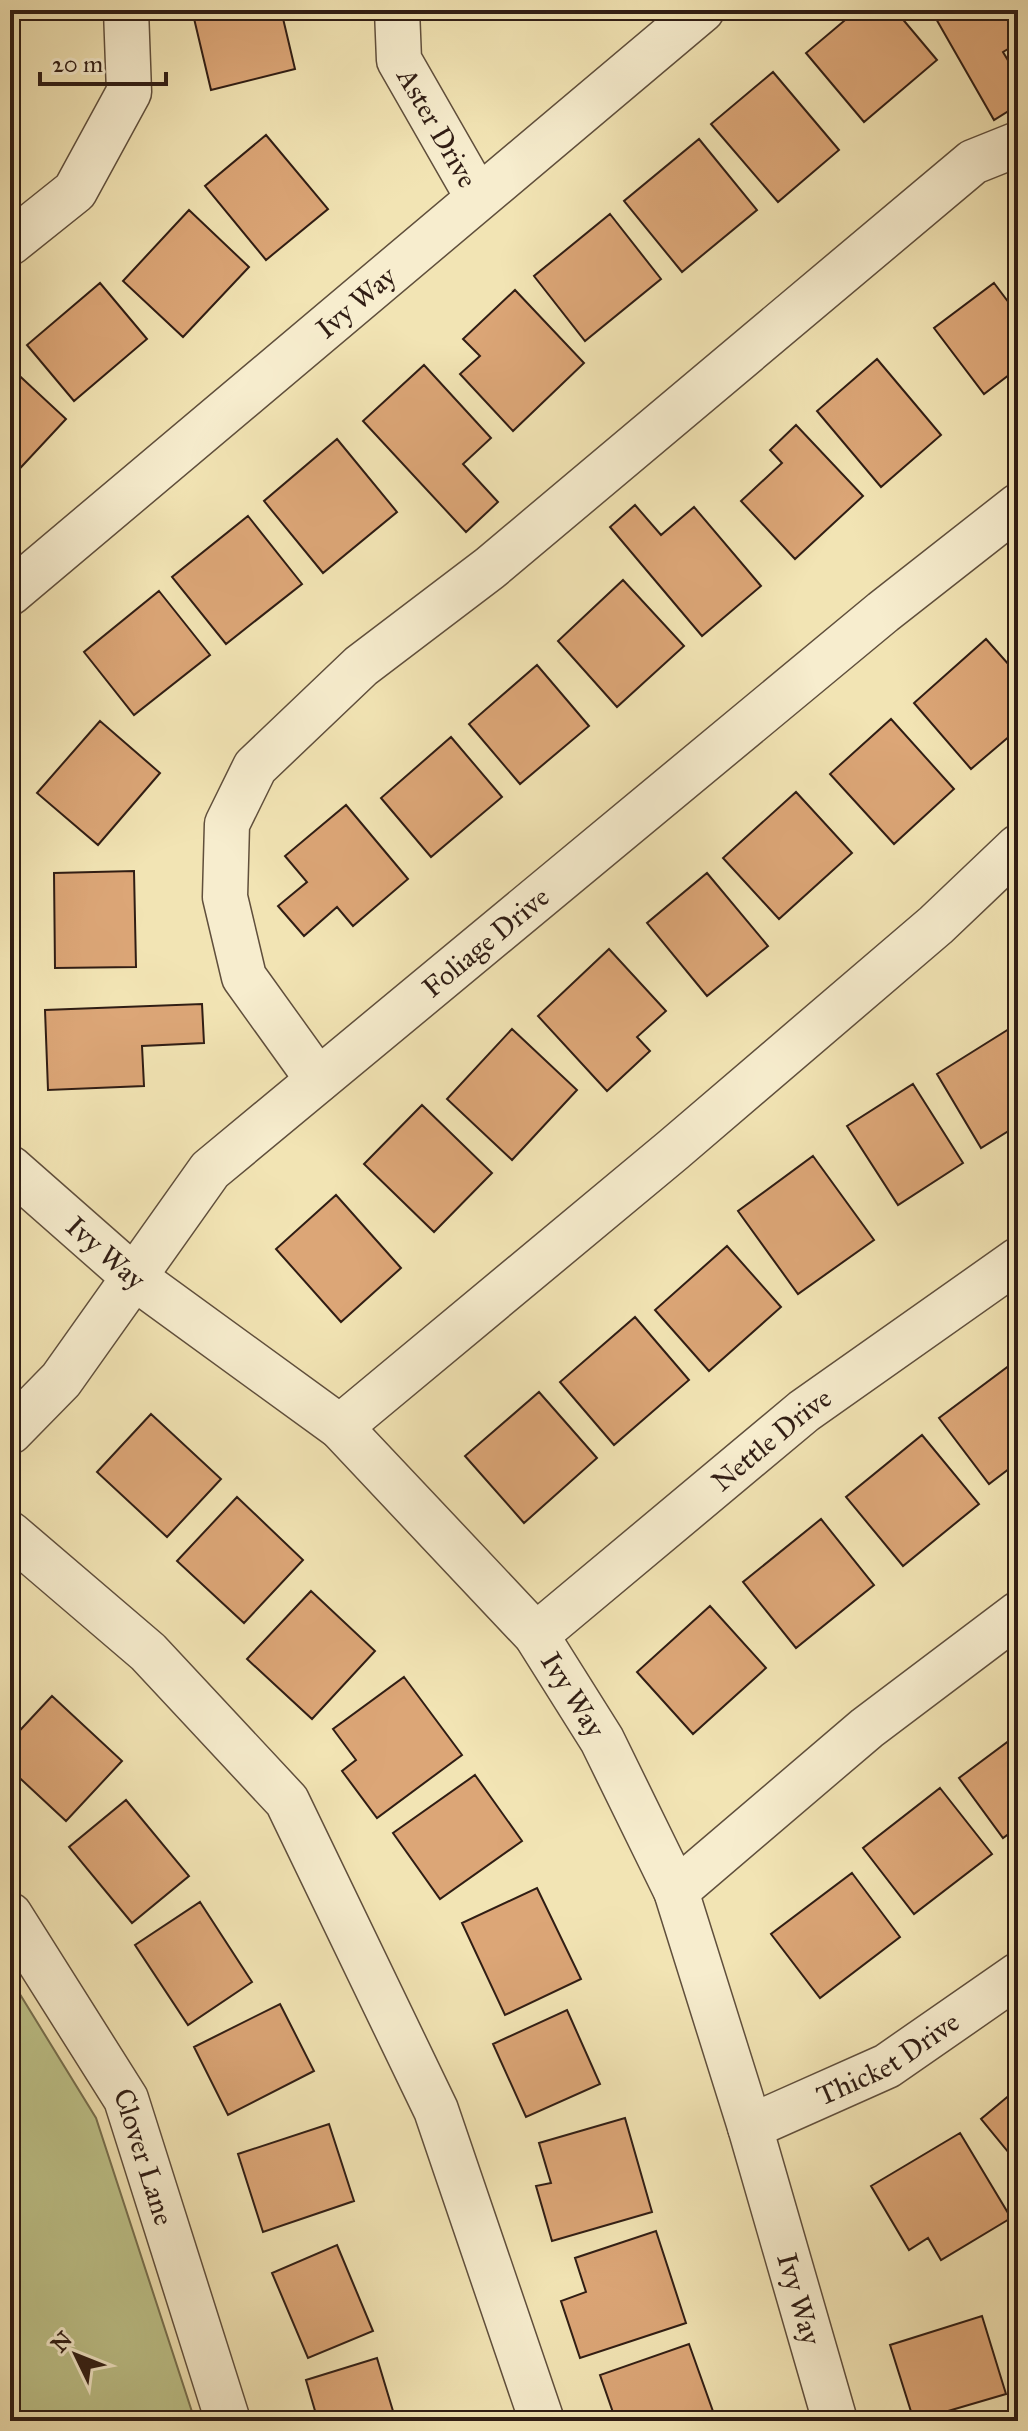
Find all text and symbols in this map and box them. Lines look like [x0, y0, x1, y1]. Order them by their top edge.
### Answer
scale bar [40, 36, 166, 86]
text: 20 m [52, 49, 103, 79]
street label: Aster Drive [389, 61, 486, 194]
street label: Ivy Way [308, 258, 404, 345]
street label: Foliage Drive [415, 879, 556, 1004]
street label: Ivy Way [59, 1208, 153, 1298]
street label: Nettle Drive [704, 1380, 838, 1499]
street label: Ivy Way [534, 1645, 614, 1744]
street label: Thicket Drive [811, 2004, 966, 2113]
street label: Clover Lane [106, 2081, 182, 2229]
street label: Ivy Way [770, 2249, 830, 2350]
north arrow [36, 2315, 116, 2395]
text: N [45, 2325, 78, 2358]

